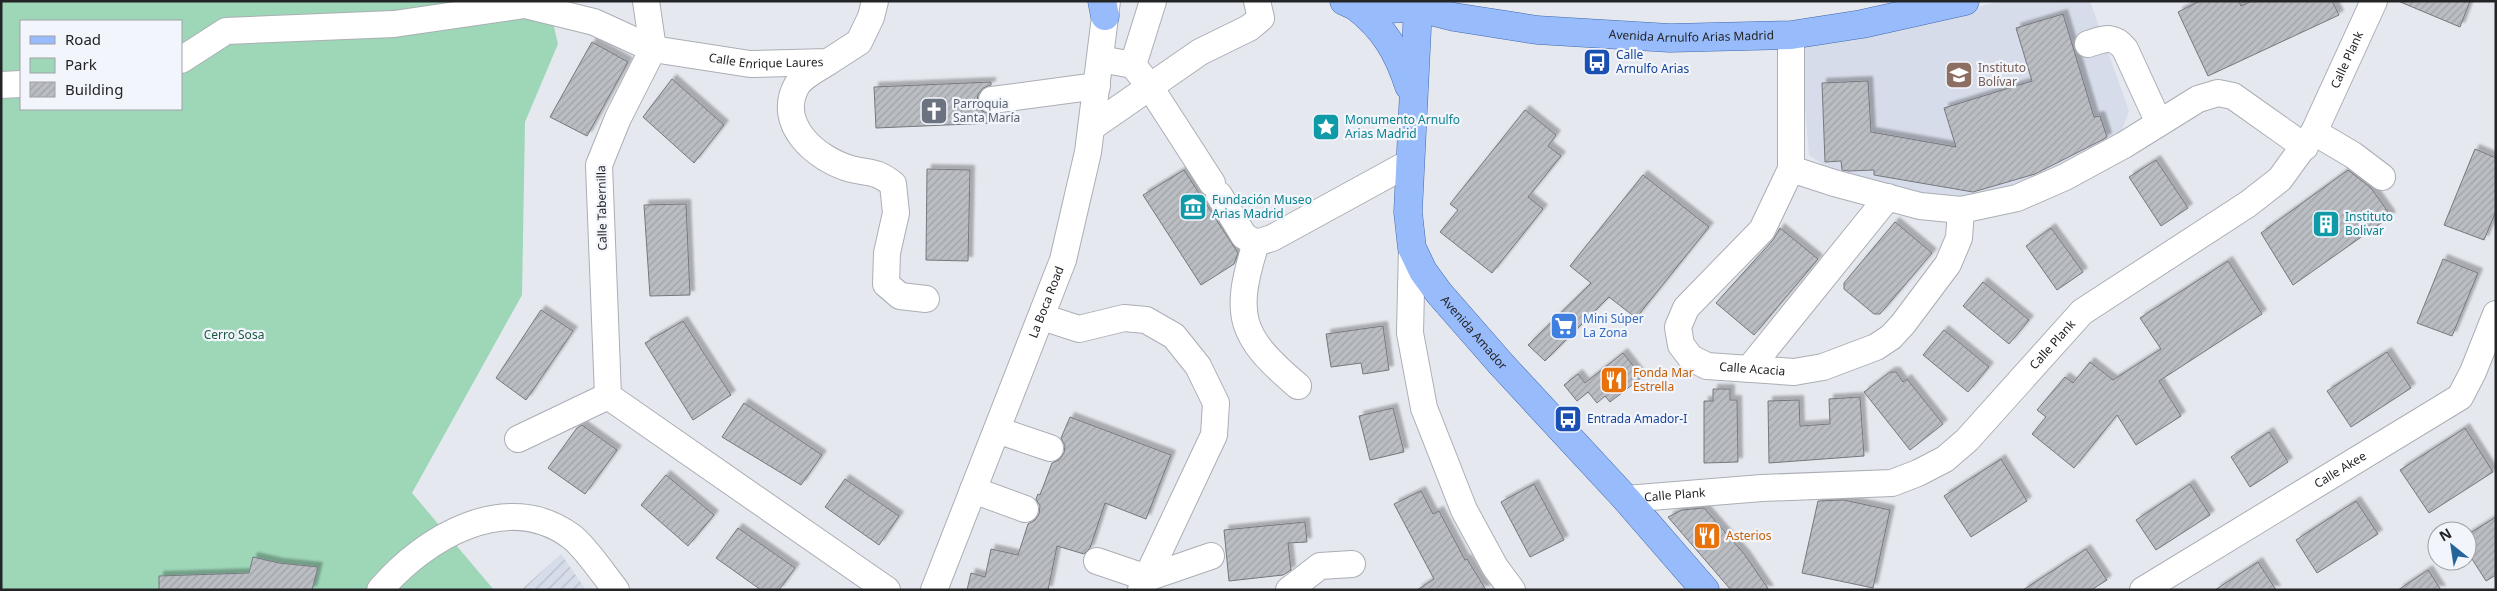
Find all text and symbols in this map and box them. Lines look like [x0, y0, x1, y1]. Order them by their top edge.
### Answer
legend [20, 20, 182, 110]
street label: Avenida Arnulfo Arias Madrid [1608, 25, 1774, 46]
street label: Calle Plank [2326, 28, 2367, 91]
text: Road [65, 29, 101, 49]
place label: Calle Arnulfo Arias [1616, 46, 1690, 77]
bus stop icon: Calle Arnulfo Arias [1582, 47, 1612, 77]
street label: Calle Enrique Laures [708, 49, 824, 72]
text: Park [65, 54, 97, 74]
place label: Instituto Bolívar [1978, 59, 2026, 90]
school or university icon: Instituto Bolívar [1944, 60, 1974, 90]
text: Building [65, 79, 123, 99]
place label: Parroquia Santa María [953, 95, 1020, 126]
church icon: Parroquia Santa María [919, 96, 949, 126]
place label: Monumento Arnulfo Arias Madrid [1345, 111, 1460, 142]
place icon: Monumento Arnulfo Arias Madrid [1311, 112, 1341, 142]
street label: Calle Tabernilla [592, 165, 611, 251]
place label: Fundación Museo Arias Madrid [1212, 191, 1312, 222]
museum icon: Fundación Museo Arias Madrid [1178, 192, 1208, 222]
place label: Instituto Bolivar [2345, 208, 2393, 239]
building icon: Instituto Bolivar [2311, 209, 2341, 239]
street label: La Boca Road [1024, 264, 1068, 340]
street label: Avenida Amador [1437, 292, 1511, 373]
place label: Mini Súper La Zona [1583, 310, 1644, 341]
supermarket icon: Mini Súper La Zona [1549, 311, 1579, 341]
street label: Calle Plank [2025, 315, 2079, 373]
park label: Cerro Sosa [204, 326, 264, 343]
street label: Calle Acacia [1719, 358, 1786, 379]
place label: Fonda Mar Estrella [1633, 364, 1694, 395]
restaurant icon: Fonda Mar Estrella [1599, 365, 1629, 395]
bus stop icon: Entrada Amador-I [1553, 404, 1583, 434]
place label: Entrada Amador-I [1587, 410, 1687, 427]
street label: Calle Akee [2311, 447, 2369, 492]
street label: Calle Plank [1644, 484, 1707, 505]
restaurant icon: Asterios [1692, 521, 1722, 551]
north arrow [2427, 521, 2477, 571]
text: N [2436, 523, 2455, 545]
place label: Asterios [1726, 527, 1772, 544]

